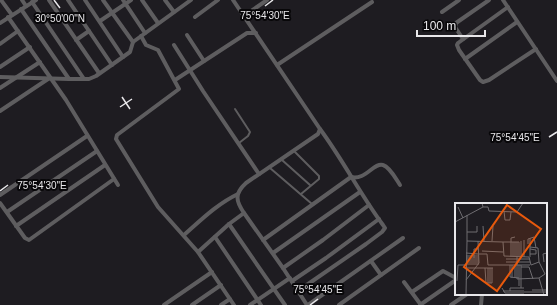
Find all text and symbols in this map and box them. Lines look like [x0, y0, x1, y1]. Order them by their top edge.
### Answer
text: 75°54'30"E [240, 10, 290, 21]
scale bar [417, 12, 485, 38]
text: 30°50'00"N [35, 13, 85, 24]
text: 100 m [423, 19, 456, 33]
text: 75°54'45"E [490, 132, 540, 143]
text: 75°54'30"E [17, 180, 67, 191]
inset map [455, 203, 547, 295]
text: 75°54'45"E [293, 284, 343, 295]

